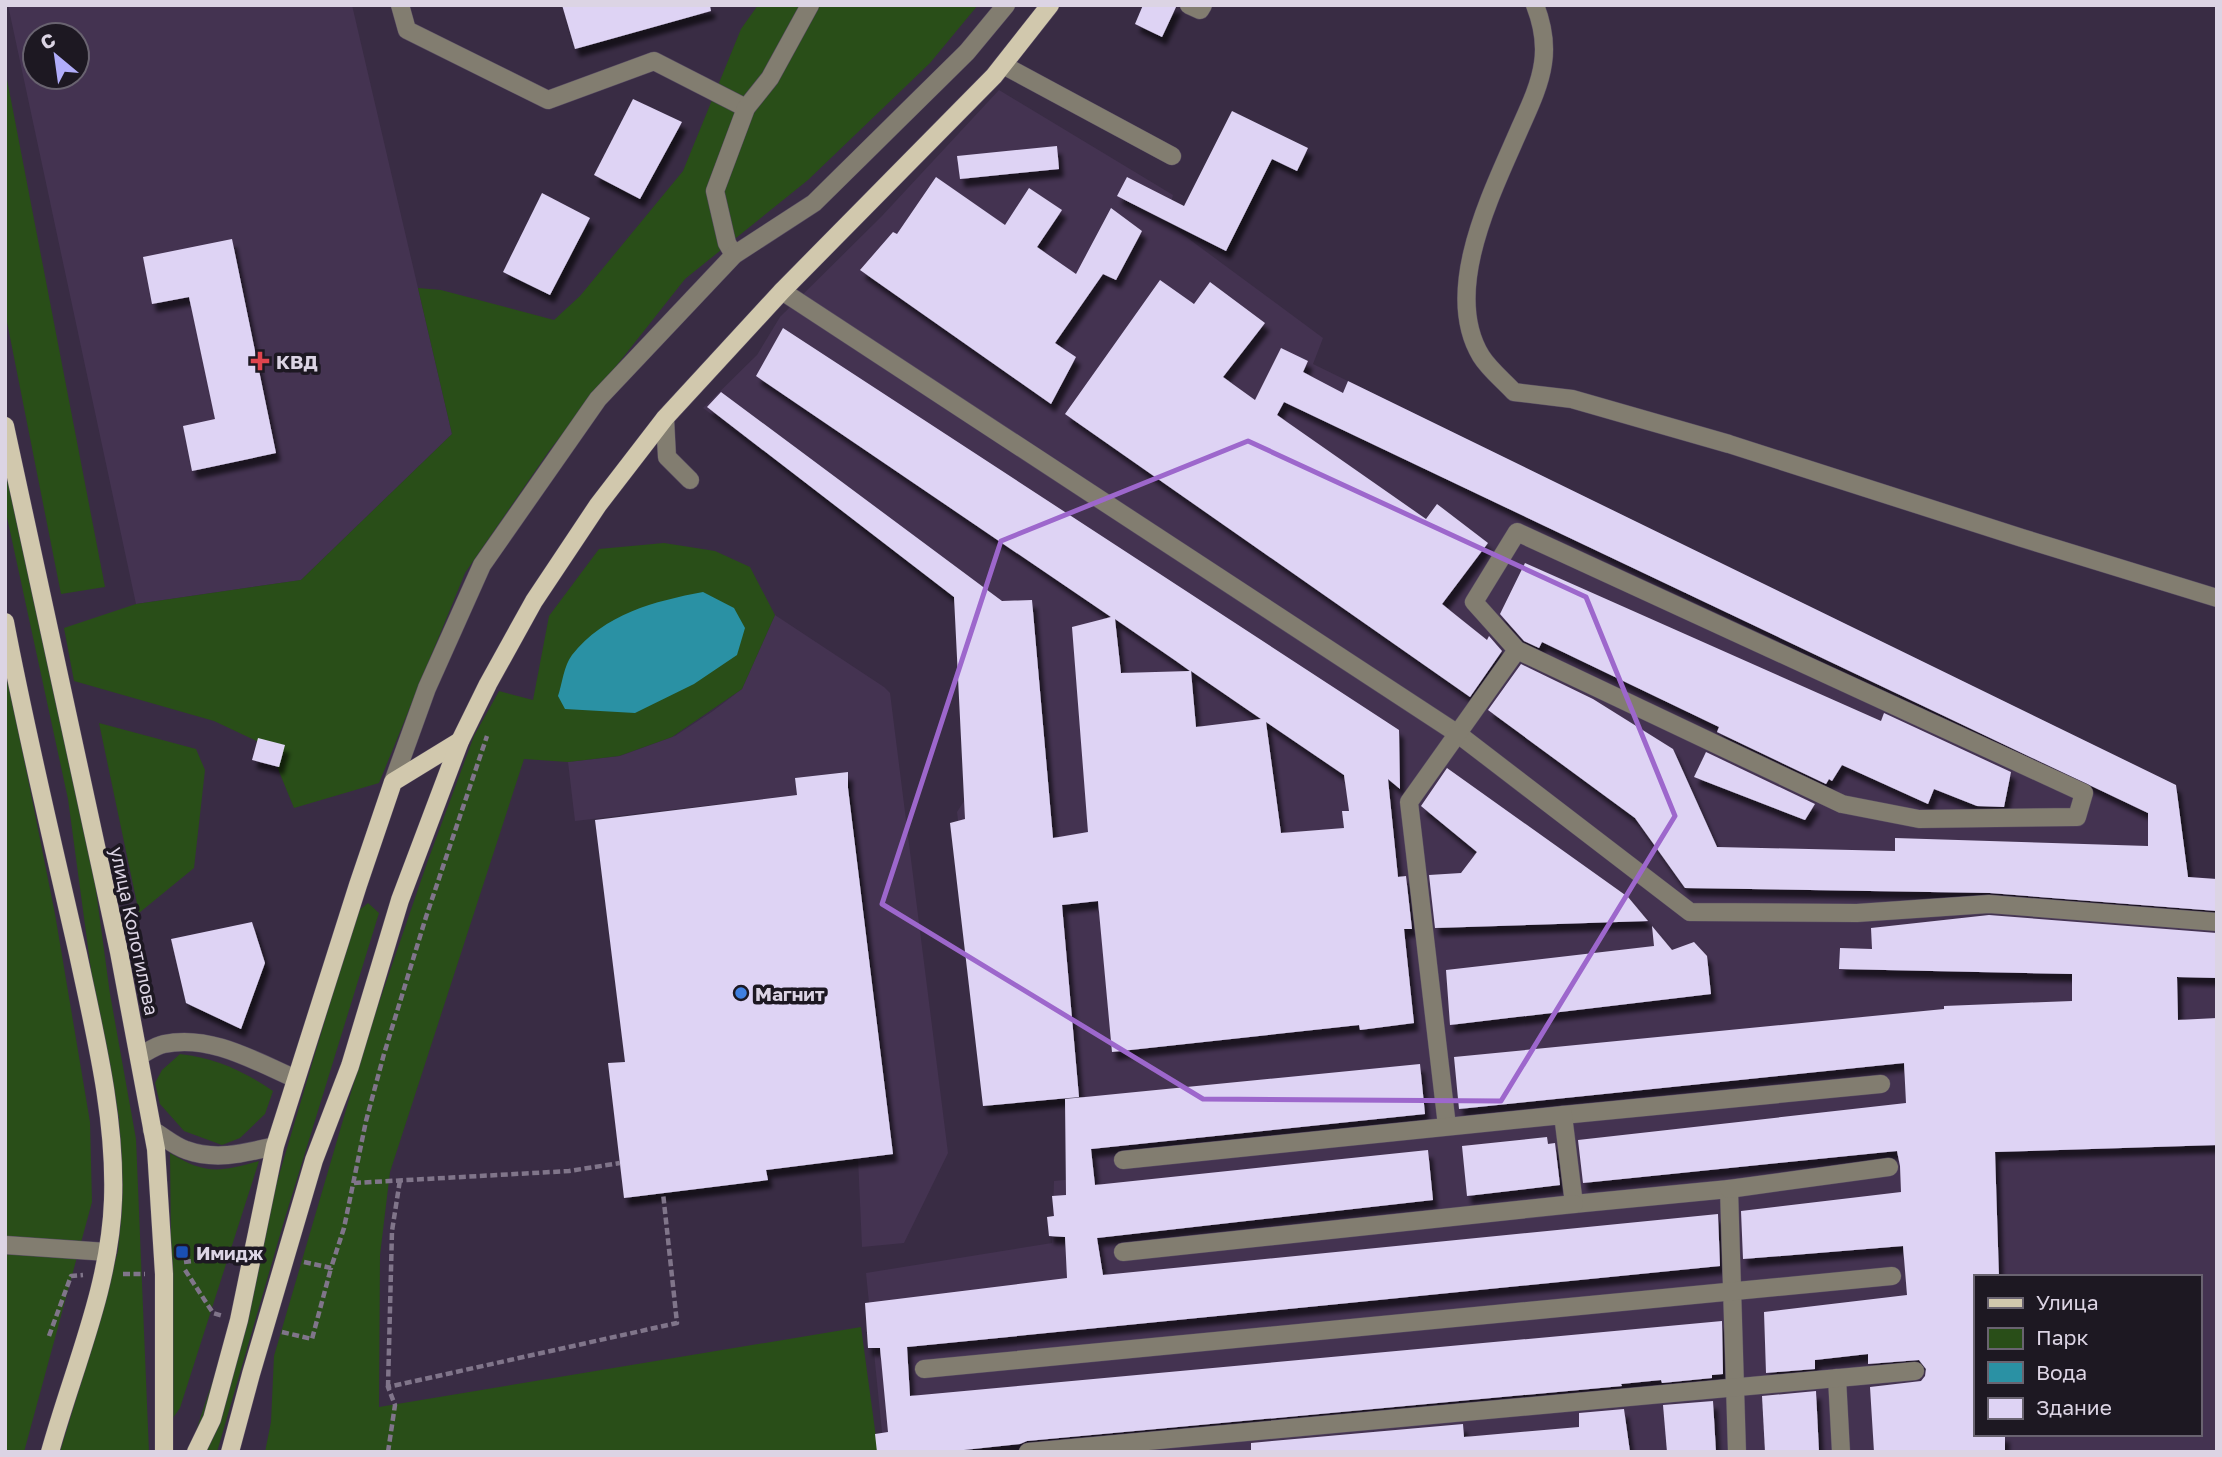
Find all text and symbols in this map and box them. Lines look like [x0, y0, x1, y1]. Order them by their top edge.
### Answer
north arrow [21, 21, 91, 91]
text: С [36, 27, 59, 54]
place label: КВД [276, 350, 318, 373]
marker: КВД [250, 351, 270, 371]
street label: улица Колотилова [106, 845, 164, 1017]
place label: Магнит [755, 982, 825, 1005]
marker: Магнит [733, 985, 749, 1001]
place label: Имидж [196, 1241, 264, 1264]
marker: Имидж [174, 1244, 190, 1260]
legend [1974, 1275, 2201, 1436]
text: Улица [2036, 1289, 2099, 1315]
text: Парк [2036, 1324, 2089, 1350]
text: Вода [2036, 1359, 2087, 1385]
text: Здание [2036, 1394, 2112, 1420]

